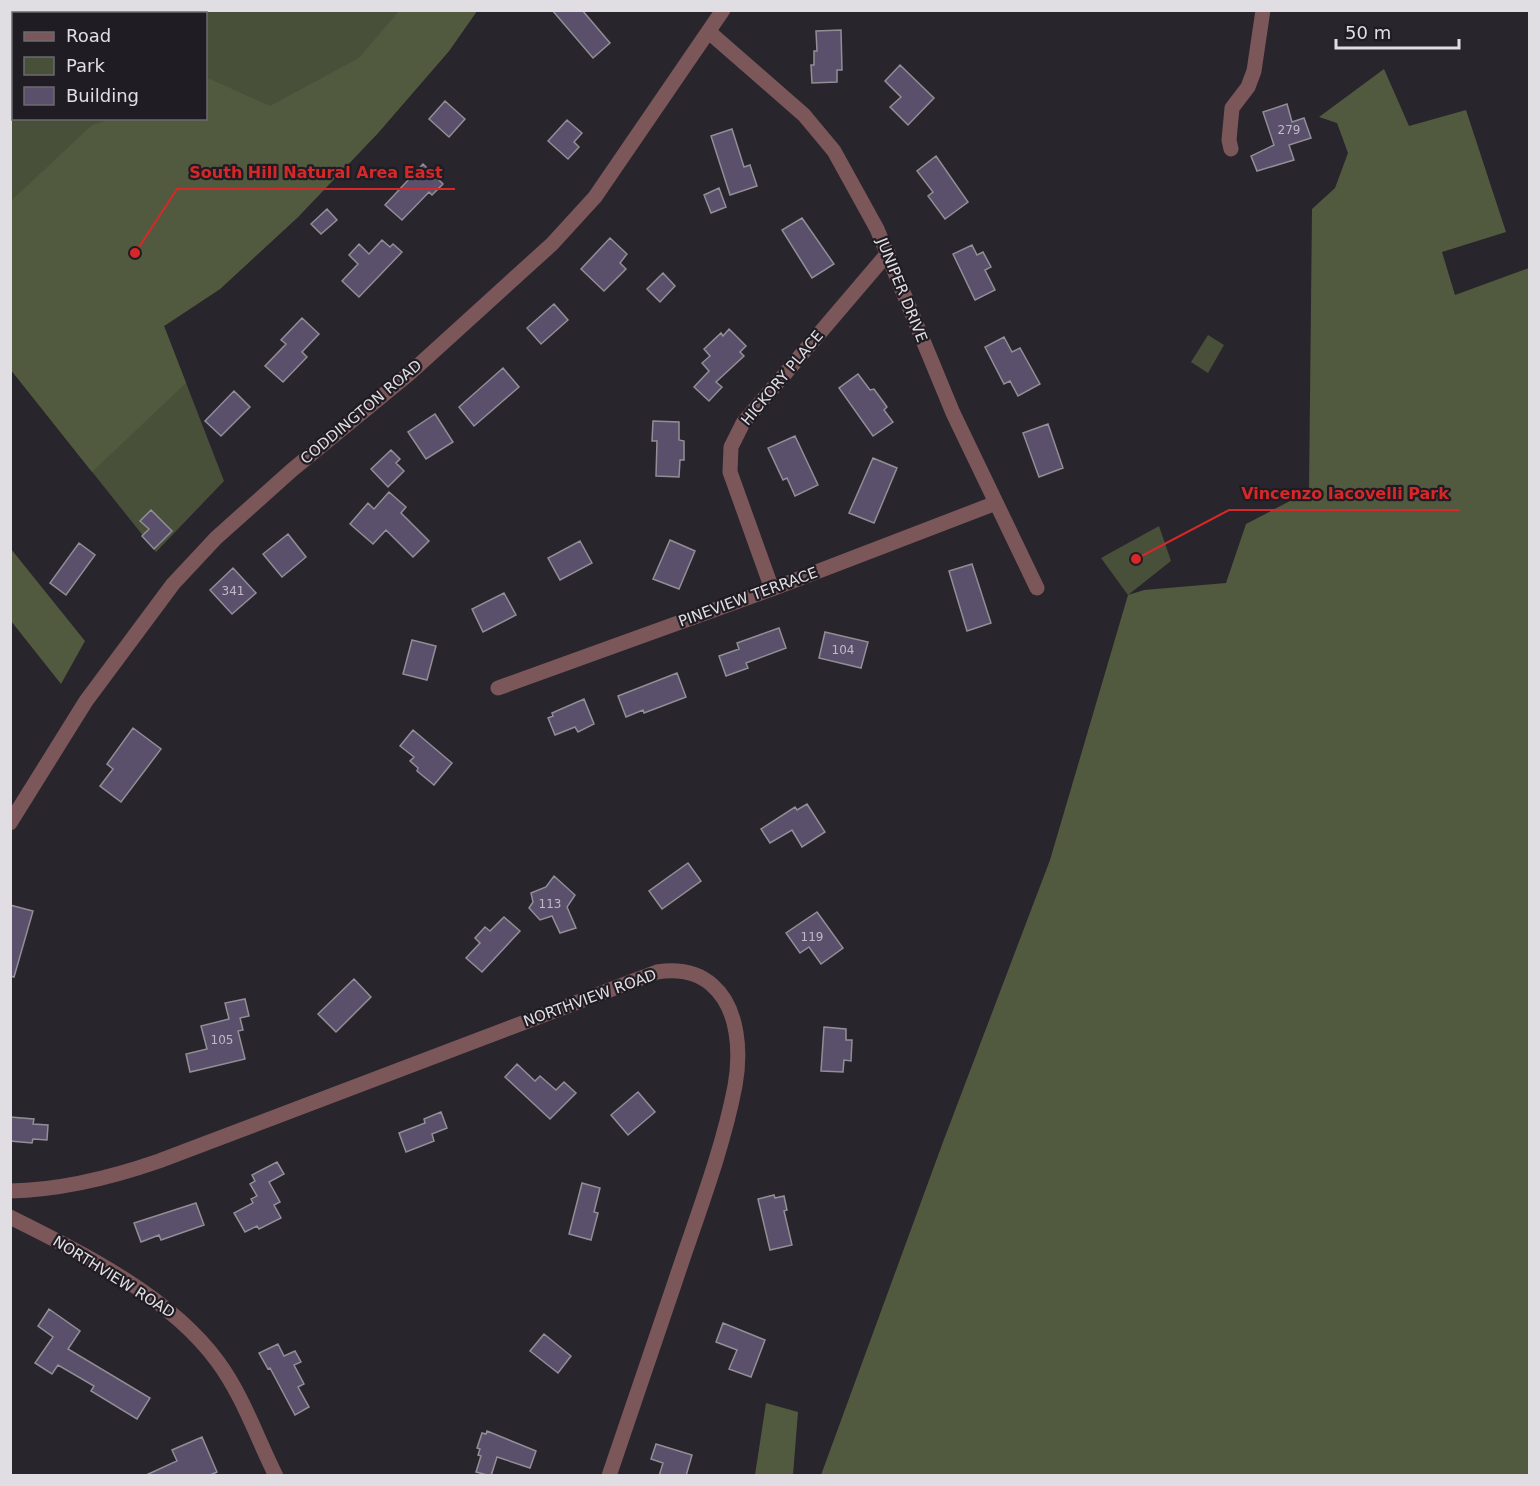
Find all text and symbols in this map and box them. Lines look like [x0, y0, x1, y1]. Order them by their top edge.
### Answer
legend [12, 12, 207, 120]
scale bar [1336, 12, 1459, 50]
text: 50 m [1345, 22, 1391, 43]
text: Road [66, 25, 111, 46]
text: Park [66, 55, 105, 76]
text: Building [66, 85, 139, 106]
house number: 279 [1278, 123, 1300, 137]
callout: South Hill Natural Area East [177, 155, 455, 189]
text: South Hill Natural Area East [189, 163, 443, 182]
street label: JUNIPER DRIVE [873, 234, 931, 345]
street label: HICKORY PLACE [737, 327, 827, 429]
street label: CODDINGTON ROAD [297, 356, 425, 468]
callout: Vincenzo Iacovelli Park [1229, 476, 1460, 510]
text: Vincenzo Iacovelli Park [1241, 484, 1449, 503]
street label: PINEVIEW TERRACE [676, 563, 820, 631]
house number: 341 [222, 584, 244, 598]
house number: 104 [832, 643, 854, 657]
house number: 113 [539, 897, 561, 911]
house number: 119 [801, 930, 823, 944]
street label: NORTHVIEW ROAD [521, 966, 659, 1030]
house number: 105 [211, 1033, 233, 1047]
street label: NORTHVIEW ROAD [50, 1232, 178, 1322]

